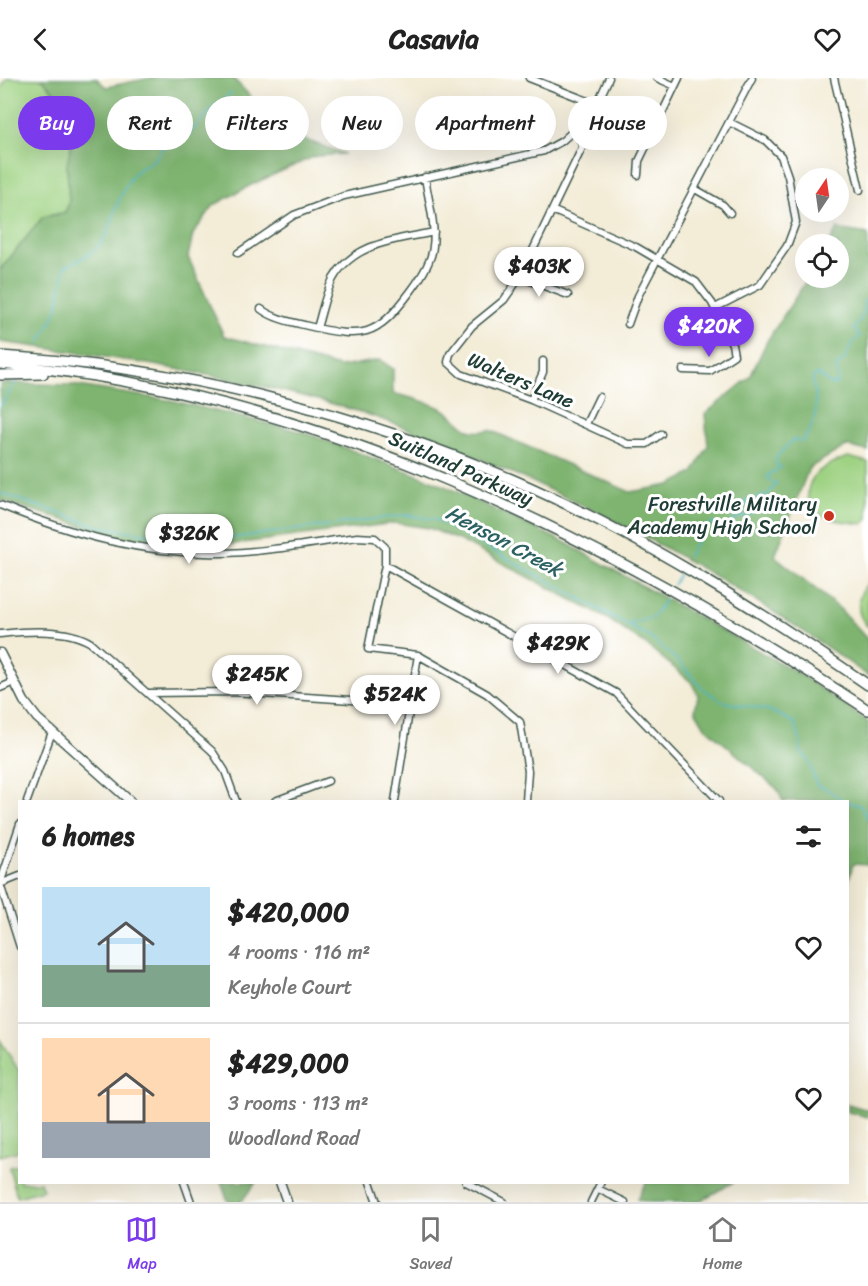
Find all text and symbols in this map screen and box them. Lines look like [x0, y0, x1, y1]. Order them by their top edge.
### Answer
text: Casavia [389, 15, 479, 63]
icon: back [24, 23, 57, 56]
icon: heart [811, 23, 844, 56]
chip: Buy [18, 96, 95, 150]
chip: Rent [107, 96, 193, 150]
chip: Filters [205, 96, 309, 150]
chip: New [321, 96, 403, 150]
chip: Apartment [415, 96, 556, 150]
chip: House [568, 96, 667, 150]
north arrow [795, 168, 849, 222]
map controls [795, 168, 849, 288]
button: locate [795, 234, 849, 288]
pin: $403K [497, 247, 581, 298]
text: $403K [508, 249, 570, 284]
pin: $420K [667, 307, 751, 358]
text: $420K [678, 309, 740, 344]
street label: Walters Lane [462, 342, 580, 419]
street label: Suitland Parkway [383, 421, 539, 516]
place label: Forestville Military Academy High School [627, 487, 818, 545]
water label: Henson Creek [439, 494, 572, 589]
marker: Forestville Military Academy High School [822, 509, 836, 523]
pin: $326K [147, 514, 231, 565]
text: $326K [159, 516, 219, 551]
pin: $429K [516, 624, 600, 675]
text: $429K [527, 626, 589, 661]
pin: $245K [215, 655, 299, 706]
text: $245K [226, 657, 288, 692]
pin: $524K [353, 675, 437, 726]
text: $524K [364, 677, 426, 712]
text: 6 homes [42, 813, 134, 859]
icon: filters [792, 820, 825, 853]
text: $420,000 [228, 889, 349, 935]
icon: home [90, 911, 162, 983]
icon: heart [792, 931, 825, 964]
text: 4 rooms · 116 m² [228, 935, 370, 970]
text: Keyhole Court [228, 970, 352, 1005]
text: $429,000 [228, 1040, 349, 1086]
icon: home [90, 1062, 162, 1134]
icon: heart [792, 1082, 825, 1115]
text: 3 rooms · 113 m² [228, 1086, 369, 1121]
text: Woodland Road [228, 1121, 360, 1156]
tab: Map [125, 1213, 158, 1278]
tab: Saved [409, 1213, 452, 1278]
tab: Home [703, 1213, 743, 1278]

